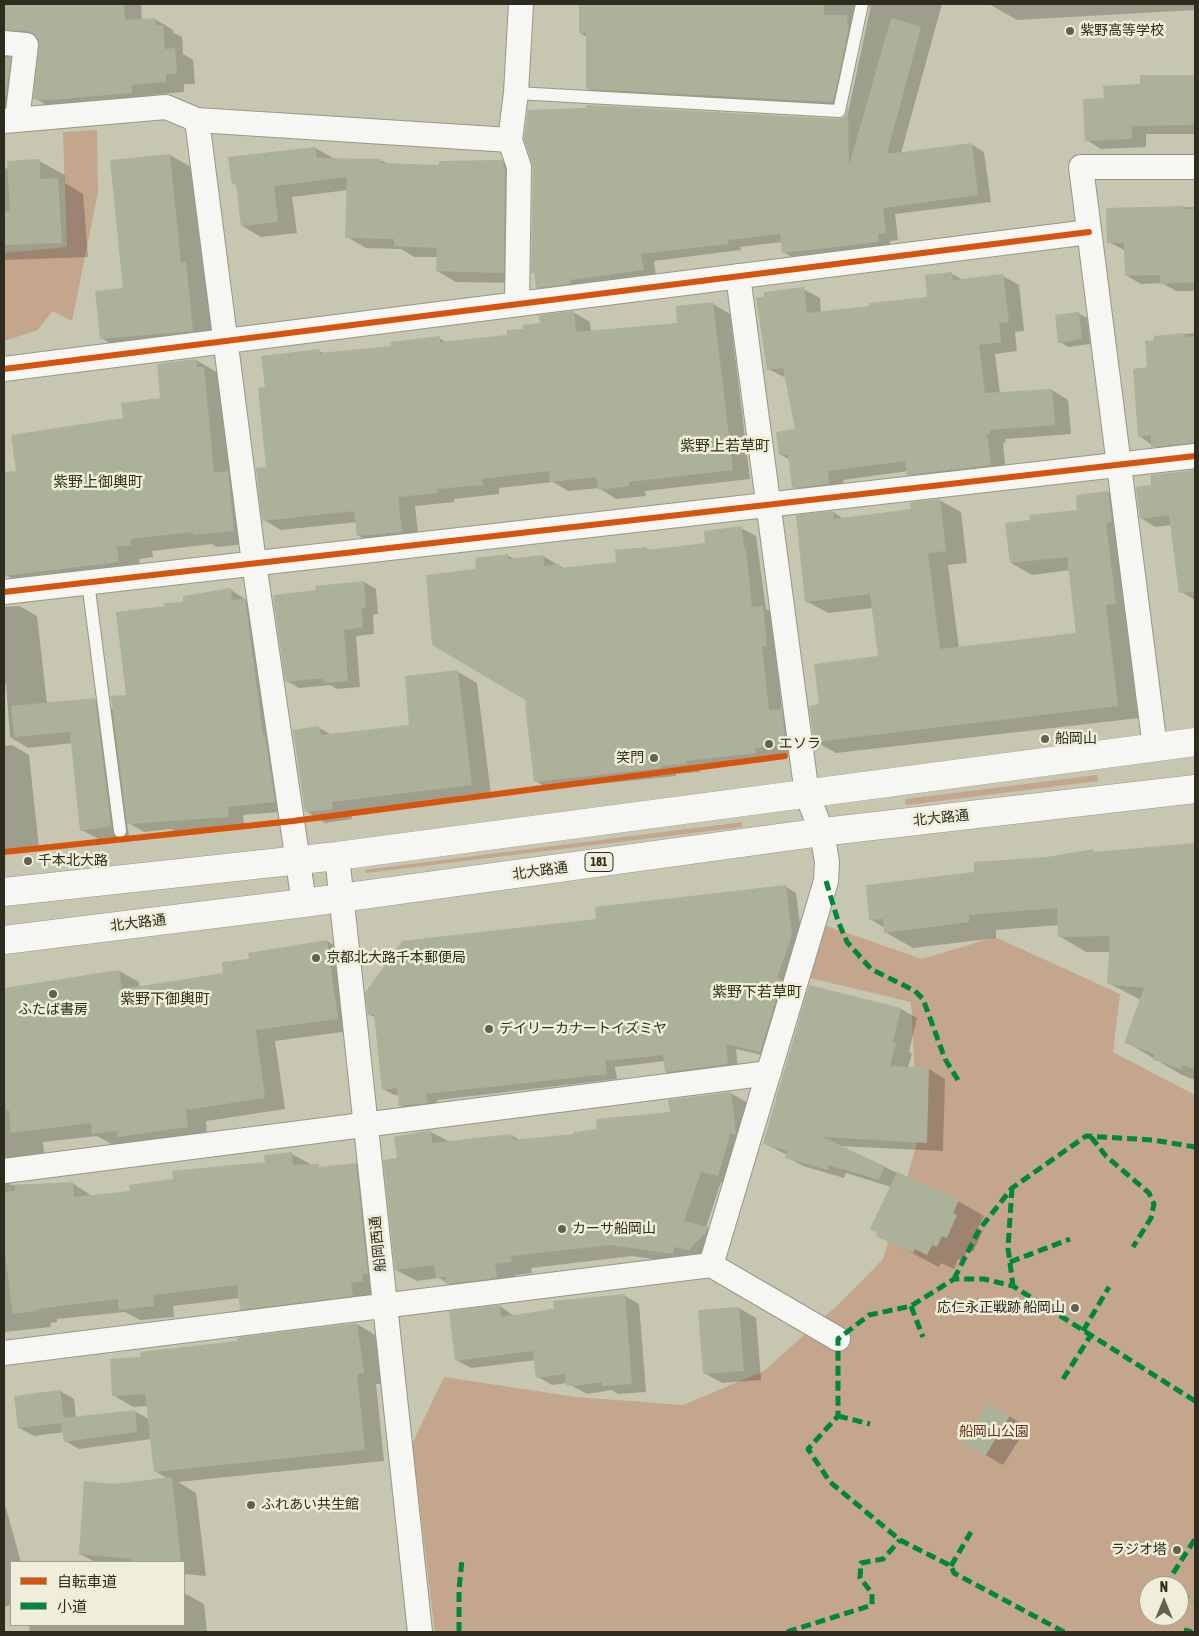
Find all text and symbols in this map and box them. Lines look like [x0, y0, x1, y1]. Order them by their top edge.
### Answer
place label: 紫野高等学校 [1080, 23, 1164, 39]
marker: 紫野高等学校 [1064, 25, 1076, 37]
district label: 紫野上若草町 [680, 437, 770, 455]
district label: 紫野上御輿町 [53, 473, 143, 491]
place label: 船岡山 [1055, 731, 1097, 747]
marker: 船岡山 [1039, 733, 1051, 745]
place label: エソラ [779, 736, 821, 752]
marker: エソラ [763, 738, 775, 750]
place label: 笑門 [616, 750, 644, 766]
marker: 笑門 [648, 752, 660, 764]
street label: 北大路通 [912, 807, 970, 829]
road number: 181 [585, 852, 613, 872]
place label: 千本北大路 [38, 853, 108, 869]
marker: 千本北大路 [22, 855, 34, 867]
street label: 北大路通 [511, 859, 569, 883]
street label: 北大路通 [109, 911, 167, 935]
place label: 京都北大路千本郵便局 [326, 950, 466, 966]
marker: 京都北大路千本郵便局 [310, 952, 322, 964]
district label: 紫野下若草町 [712, 983, 802, 1001]
marker: ふたば書房 [47, 988, 59, 1000]
district label: 紫野下御輿町 [120, 990, 210, 1008]
place label: ふたば書房 [18, 1002, 88, 1018]
place label: デイリーカナートイズミヤ [499, 1021, 667, 1037]
marker: デイリーカナートイズミヤ [483, 1023, 495, 1035]
street label: 船岡西通 [367, 1215, 389, 1273]
place label: カーサ船岡山 [572, 1221, 656, 1237]
marker: カーサ船岡山 [556, 1223, 568, 1235]
place label: 応仁永正戦跡 船岡山 [937, 1300, 1065, 1316]
marker: 応仁永正戦跡 船岡山 [1069, 1302, 1081, 1314]
park label: 船岡山公園 [959, 1424, 1029, 1440]
place label: ふれあい共生館 [261, 1497, 359, 1513]
marker: ふれあい共生館 [245, 1499, 257, 1511]
place label: ラジオ塔 [1111, 1542, 1167, 1558]
marker: ラジオ塔 [1171, 1544, 1183, 1556]
legend [10, 1561, 185, 1626]
text: 自転車道 [57, 1573, 117, 1590]
north arrow [1139, 1576, 1189, 1626]
text: N [1160, 1579, 1168, 1595]
text: 小道 [57, 1598, 87, 1615]

